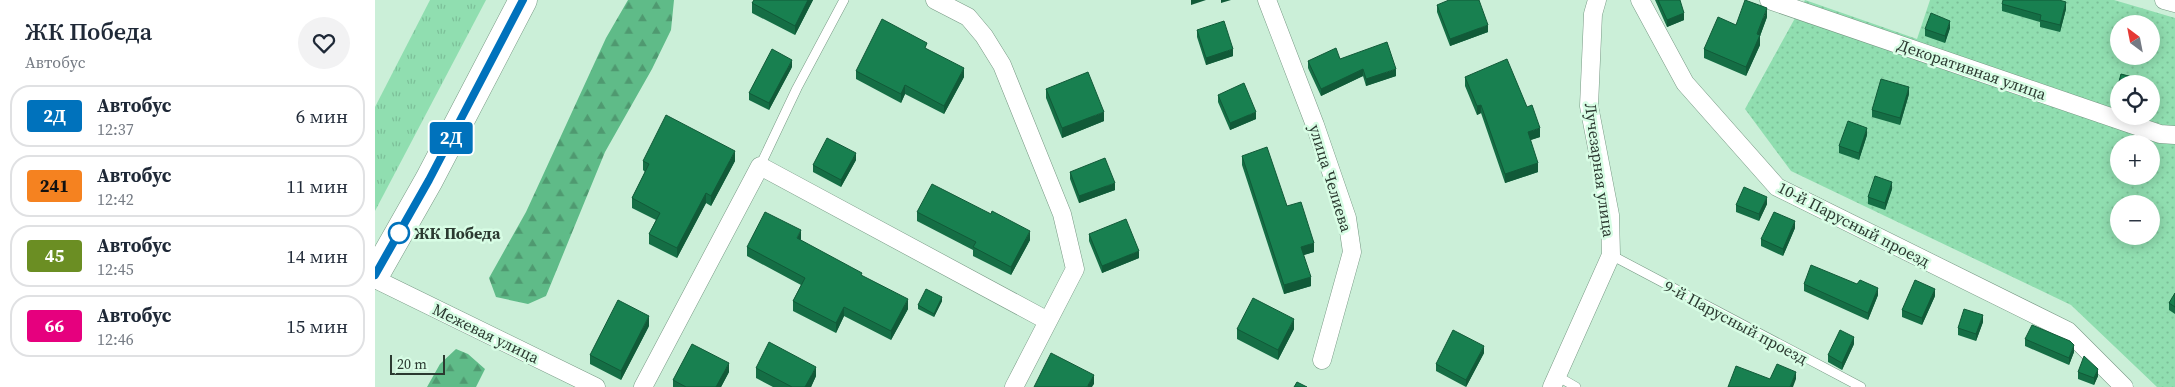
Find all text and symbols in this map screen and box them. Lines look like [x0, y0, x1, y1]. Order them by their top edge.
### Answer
text: ЖК Победа [25, 15, 152, 48]
north arrow [2110, 15, 2160, 65]
map controls [2110, 15, 2160, 245]
button: heart [298, 17, 350, 69]
street label: Декоративная улица [1895, 33, 2050, 105]
text: Автобус [25, 51, 86, 73]
button: locate [2110, 75, 2160, 125]
text: Автобус [97, 92, 172, 118]
street label: Лучезарная улица [1580, 101, 1620, 239]
text: 2Д [43, 103, 66, 128]
text: 6 мин [296, 103, 348, 129]
text: 12:37 [97, 118, 134, 140]
street label: улица Челиева [1304, 121, 1358, 235]
line badge: 2Д [429, 122, 473, 154]
text: 2Д [440, 125, 462, 150]
button: + [2110, 135, 2160, 185]
text: Автобус [97, 162, 172, 188]
text: 241 [40, 173, 69, 198]
text: 11 мин [286, 173, 348, 199]
street label: 10-й Парусный проезд [1774, 176, 1934, 272]
text: 12:42 [97, 188, 134, 210]
button: − [2110, 195, 2160, 245]
marker: ЖК Победа [388, 222, 410, 244]
place label: ЖК Победа [414, 222, 501, 244]
text: Автобус [97, 232, 172, 258]
text: 45 [45, 243, 64, 268]
text: 14 мин [286, 243, 348, 269]
text: 12:45 [97, 258, 134, 280]
street label: 9-й Парусный проезд [1660, 275, 1812, 369]
street label: Межевая улица [429, 298, 544, 369]
text: Автобус [97, 302, 172, 328]
text: 66 [45, 313, 64, 338]
text: 15 мин [286, 313, 348, 339]
text: 12:46 [97, 328, 134, 350]
scale bar [390, 352, 445, 375]
text: 20 m [397, 354, 427, 374]

